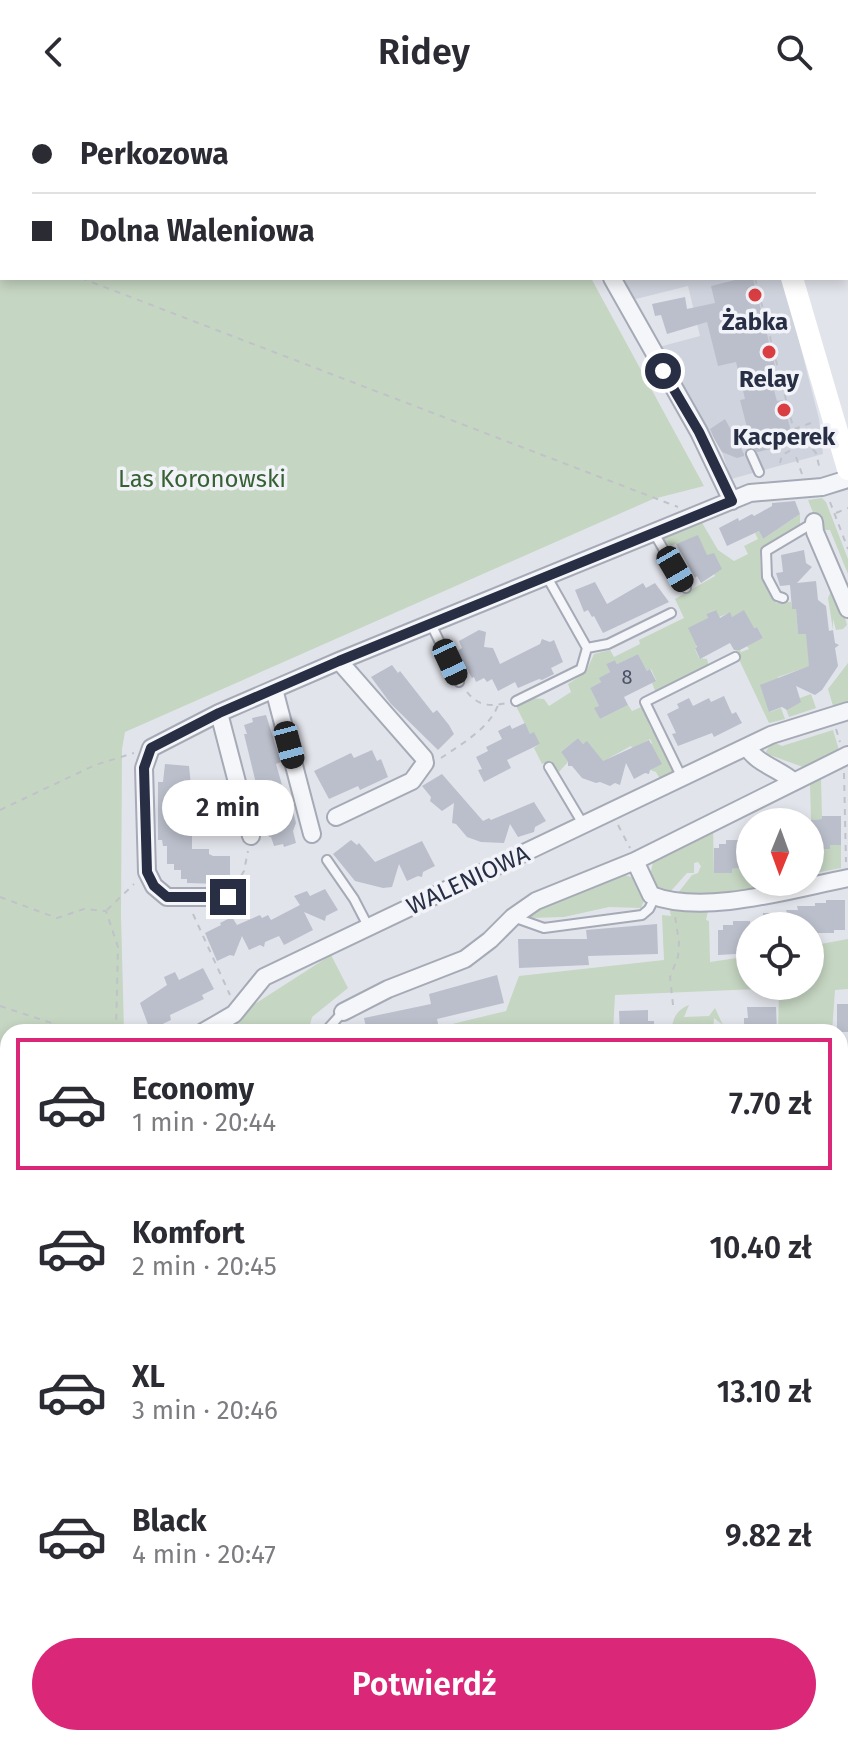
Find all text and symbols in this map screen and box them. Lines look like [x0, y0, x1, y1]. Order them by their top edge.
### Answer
icon: back [32, 30, 76, 74]
text: Ridey [378, 30, 470, 74]
icon: search [772, 30, 816, 74]
text: Perkozowa [80, 136, 229, 172]
text: Dolna Waleniowa [80, 213, 315, 249]
marker: Żabka [746, 286, 764, 304]
place label: Żabka [722, 307, 788, 336]
marker: Relay [760, 343, 778, 361]
route start [645, 353, 681, 389]
place label: Relay [739, 365, 800, 393]
marker: Kacperek [775, 401, 793, 419]
place label: Kacperek [733, 423, 836, 451]
park label: Las Koronowski [118, 465, 286, 493]
car [653, 542, 697, 596]
car [429, 635, 471, 689]
house number: 8 [621, 665, 633, 689]
car [271, 719, 307, 771]
callout: 2 min [162, 781, 294, 837]
text: 2 min [196, 792, 260, 823]
north arrow [736, 808, 824, 896]
map controls [736, 808, 824, 1000]
street label: WALENIOWA [402, 839, 534, 921]
route end [210, 879, 246, 915]
button: locate [736, 912, 824, 1000]
icon: car [36, 1068, 108, 1140]
text: Economy [132, 1071, 254, 1107]
text: 7.70 zł [729, 1086, 812, 1122]
text: 1 min · 20:44 [132, 1107, 276, 1138]
icon: car [36, 1212, 108, 1284]
text: Komfort [132, 1215, 245, 1251]
text: 10.40 zł [709, 1230, 812, 1266]
text: 2 min · 20:45 [132, 1251, 277, 1282]
icon: car [36, 1356, 108, 1428]
text: XL [132, 1359, 165, 1395]
text: 13.10 zł [717, 1374, 812, 1410]
text: 3 min · 20:46 [132, 1395, 278, 1426]
icon: car [36, 1500, 108, 1572]
text: Black [132, 1503, 207, 1539]
text: 9.82 zł [725, 1518, 812, 1554]
text: 4 min · 20:47 [132, 1539, 276, 1570]
button: Potwierdź [32, 1638, 816, 1730]

